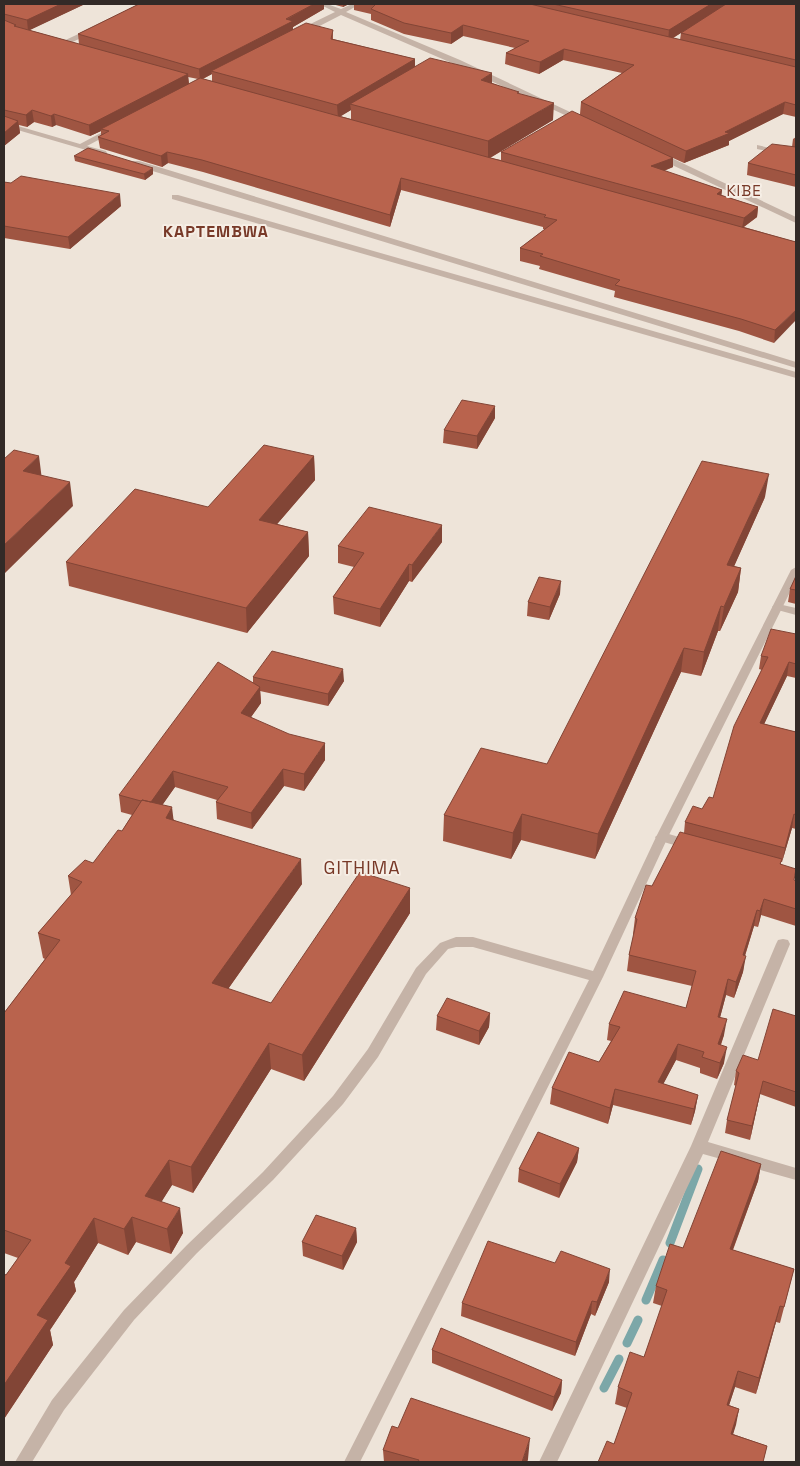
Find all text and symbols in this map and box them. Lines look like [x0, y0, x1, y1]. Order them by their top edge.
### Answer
district label: KIBE [726, 181, 762, 200]
district label: KAPTEMBWA [163, 221, 269, 242]
district label: GITHIMA [324, 856, 400, 879]

